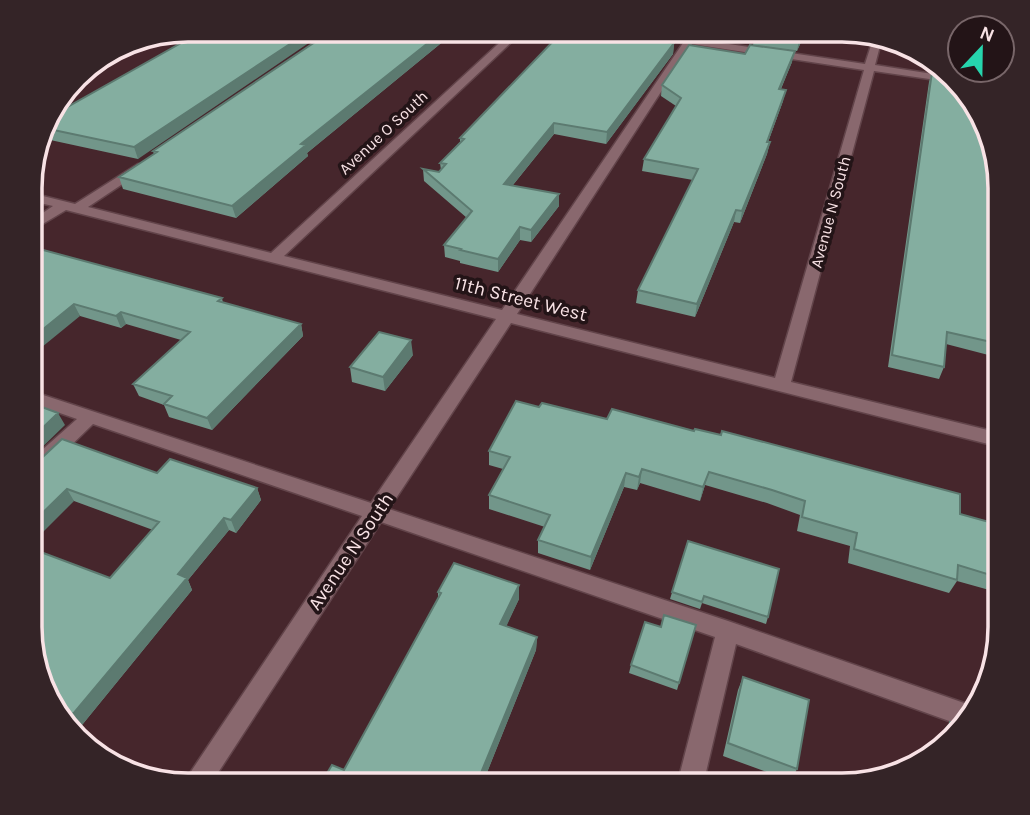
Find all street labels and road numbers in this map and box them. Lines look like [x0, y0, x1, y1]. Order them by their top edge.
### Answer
street label: Avenue O South [335, 86, 432, 178]
street label: Avenue N South [806, 154, 855, 270]
street label: 11th Street West [452, 272, 589, 326]
street label: Avenue N South [304, 489, 398, 614]

